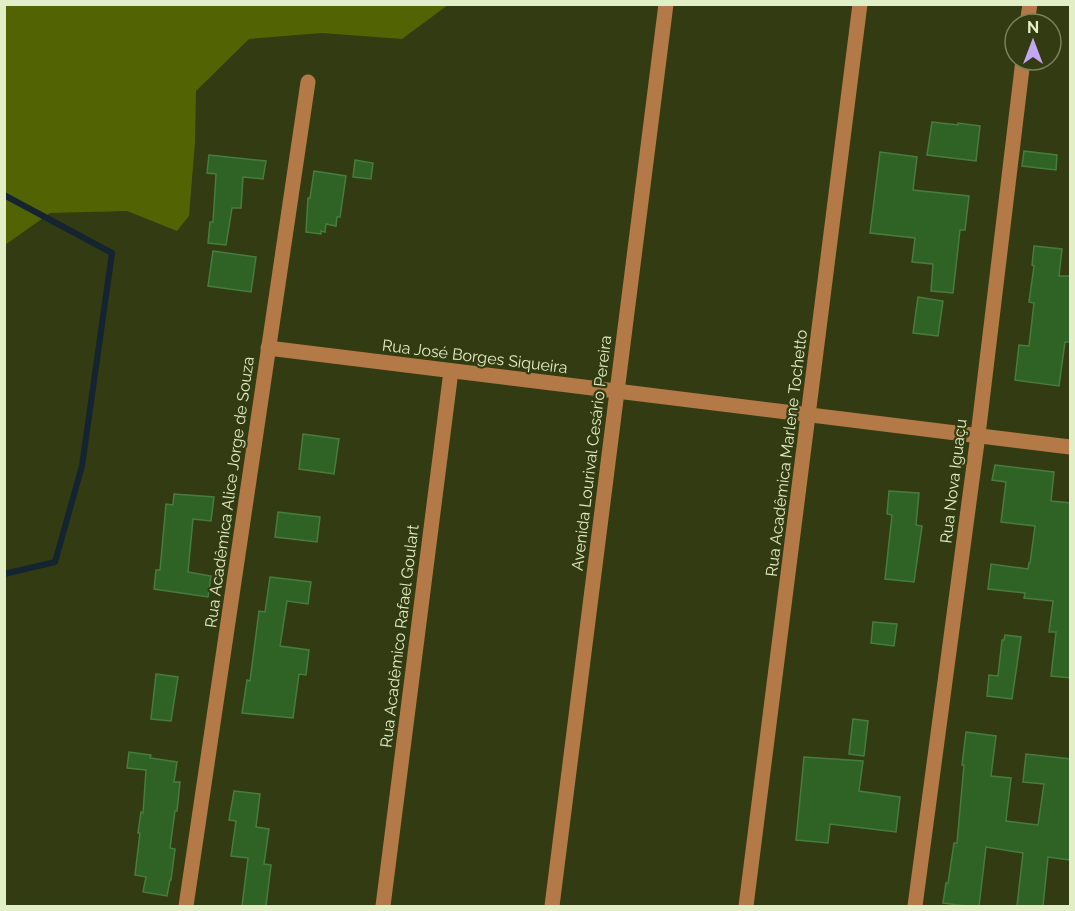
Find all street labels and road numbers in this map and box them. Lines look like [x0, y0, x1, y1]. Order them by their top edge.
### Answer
street label: Rua Acadêmica Marlene Tochetto [762, 328, 811, 578]
street label: Avenida Lourival Cesário Pereira [568, 334, 615, 572]
street label: Rua José Borges Siqueira [381, 336, 569, 377]
street label: Rua Acadêmica Alice Jorge de Souza [201, 355, 258, 629]
street label: Rua Nova Iguaçu [936, 418, 971, 544]
street label: Rua Acadêmico Rafael Goulart [376, 523, 423, 749]

